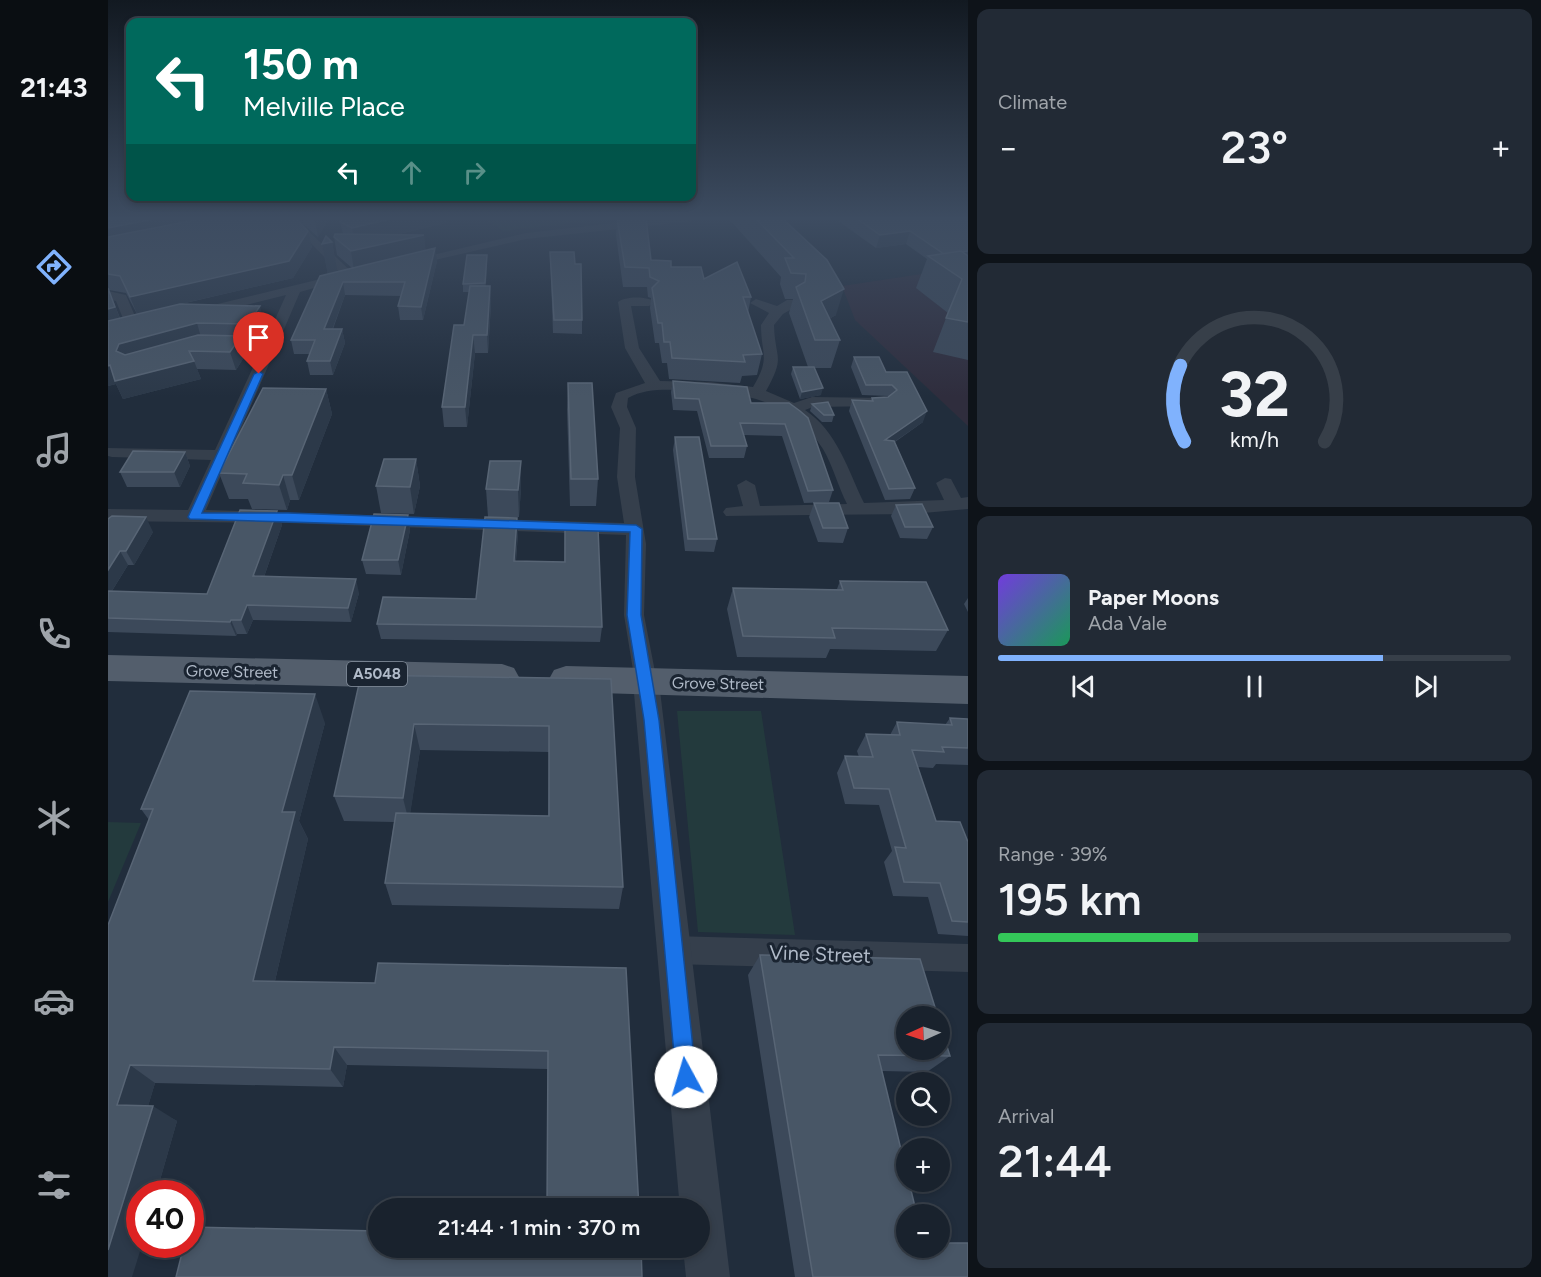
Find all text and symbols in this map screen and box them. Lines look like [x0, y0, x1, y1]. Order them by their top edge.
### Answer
text: 150 m [243, 39, 359, 90]
icon: left [144, 42, 222, 120]
text: 21:43 [20, 71, 88, 104]
text: Melville Place [243, 90, 405, 123]
text: Climate [998, 90, 1067, 114]
text: 23° [1221, 120, 1288, 174]
text: − [998, 128, 1019, 167]
text: + [1490, 128, 1511, 167]
icon: left [332, 156, 365, 189]
icon: ahead [395, 156, 428, 189]
icon: right [458, 156, 491, 189]
icon: directions [33, 246, 75, 288]
pin [233, 312, 284, 374]
icon: arrive [242, 321, 275, 354]
text: 32 [1219, 357, 1290, 432]
text: km/h [1230, 427, 1279, 452]
icon: music [33, 429, 75, 471]
text: Paper Moons [1088, 584, 1219, 611]
text: Ada Vale [1088, 611, 1167, 635]
icon: phone [33, 613, 75, 655]
street label: Grove Street [186, 661, 278, 682]
road number: A5048 [347, 662, 407, 686]
icon: previous [1067, 670, 1100, 703]
icon: pause [1238, 670, 1271, 703]
icon: next [1409, 670, 1442, 703]
street label: Grove Street [672, 673, 764, 694]
icon: climate [33, 797, 75, 839]
text: Range · 39% [998, 842, 1107, 866]
text: 195 km [998, 872, 1142, 926]
street label: Vine Street [769, 940, 871, 968]
icon: car [33, 980, 75, 1022]
north arrow [896, 1006, 950, 1060]
map controls [896, 1006, 950, 1258]
position arrow [654, 1045, 718, 1109]
button: search [896, 1072, 950, 1126]
text: Arrival [998, 1104, 1054, 1128]
text: 21:44 [998, 1134, 1112, 1188]
button: + [896, 1138, 950, 1192]
icon: filters [33, 1164, 75, 1206]
speed limit sign: 40 [126, 1180, 204, 1258]
button: − [896, 1204, 950, 1258]
text: 21:44 · 1 min · 370 m [438, 1214, 640, 1241]

